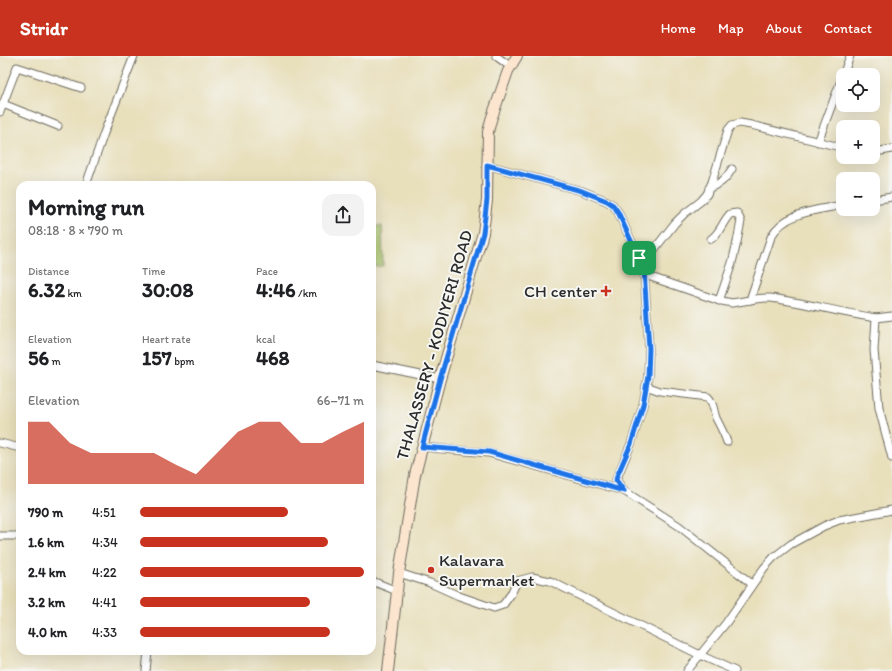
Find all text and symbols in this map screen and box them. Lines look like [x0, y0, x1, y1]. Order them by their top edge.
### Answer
text: Stridr [20, 17, 68, 40]
text: Home [661, 20, 696, 37]
text: Map [718, 20, 744, 37]
text: About [766, 20, 802, 37]
text: Contact [824, 20, 872, 37]
map controls [836, 68, 880, 216]
button: locate [836, 68, 880, 112]
button: + [836, 120, 880, 164]
button: − [836, 172, 880, 216]
text: Morning run [28, 194, 144, 221]
button: share [322, 194, 364, 236]
text: 08:18 · 8 × 790 m [28, 223, 123, 238]
street label: THALASSERY - KODIYERI ROAD [392, 228, 476, 462]
pin [622, 241, 656, 275]
icon: arrive [628, 247, 650, 269]
text: Distance [28, 265, 69, 278]
text: Time [142, 265, 165, 278]
text: Pace [256, 265, 278, 278]
text: 6.32 [28, 278, 65, 302]
text: 30:08 [142, 278, 193, 302]
text: 4:46 [256, 278, 296, 302]
place label: CH center [524, 281, 597, 301]
marker: CH center [600, 285, 612, 297]
text: km [65, 287, 82, 300]
text: /km [296, 287, 317, 300]
text: Elevation [28, 333, 72, 346]
text: Heart rate [142, 333, 191, 346]
text: kcal [256, 333, 276, 346]
text: 56 [28, 346, 49, 370]
text: 157 [142, 346, 172, 370]
text: 468 [256, 346, 290, 370]
text: m [49, 355, 61, 368]
text: bpm [172, 355, 195, 368]
text: Elevation [28, 393, 80, 408]
text: 66–71 m [317, 393, 364, 408]
text: 790 m [28, 505, 63, 520]
text: 4:51 [92, 505, 116, 520]
text: 1.6 km [28, 535, 64, 550]
text: 4:34 [92, 535, 118, 550]
place label: Kalavara Supermarket [439, 550, 535, 590]
text: 2.4 km [28, 565, 66, 580]
text: 4:22 [92, 565, 117, 580]
marker: Kalavara Supermarket [426, 565, 436, 575]
text: 3.2 km [28, 595, 65, 610]
text: 4:41 [92, 595, 117, 610]
text: 4.0 km [28, 625, 67, 640]
text: 4:33 [92, 625, 117, 640]

